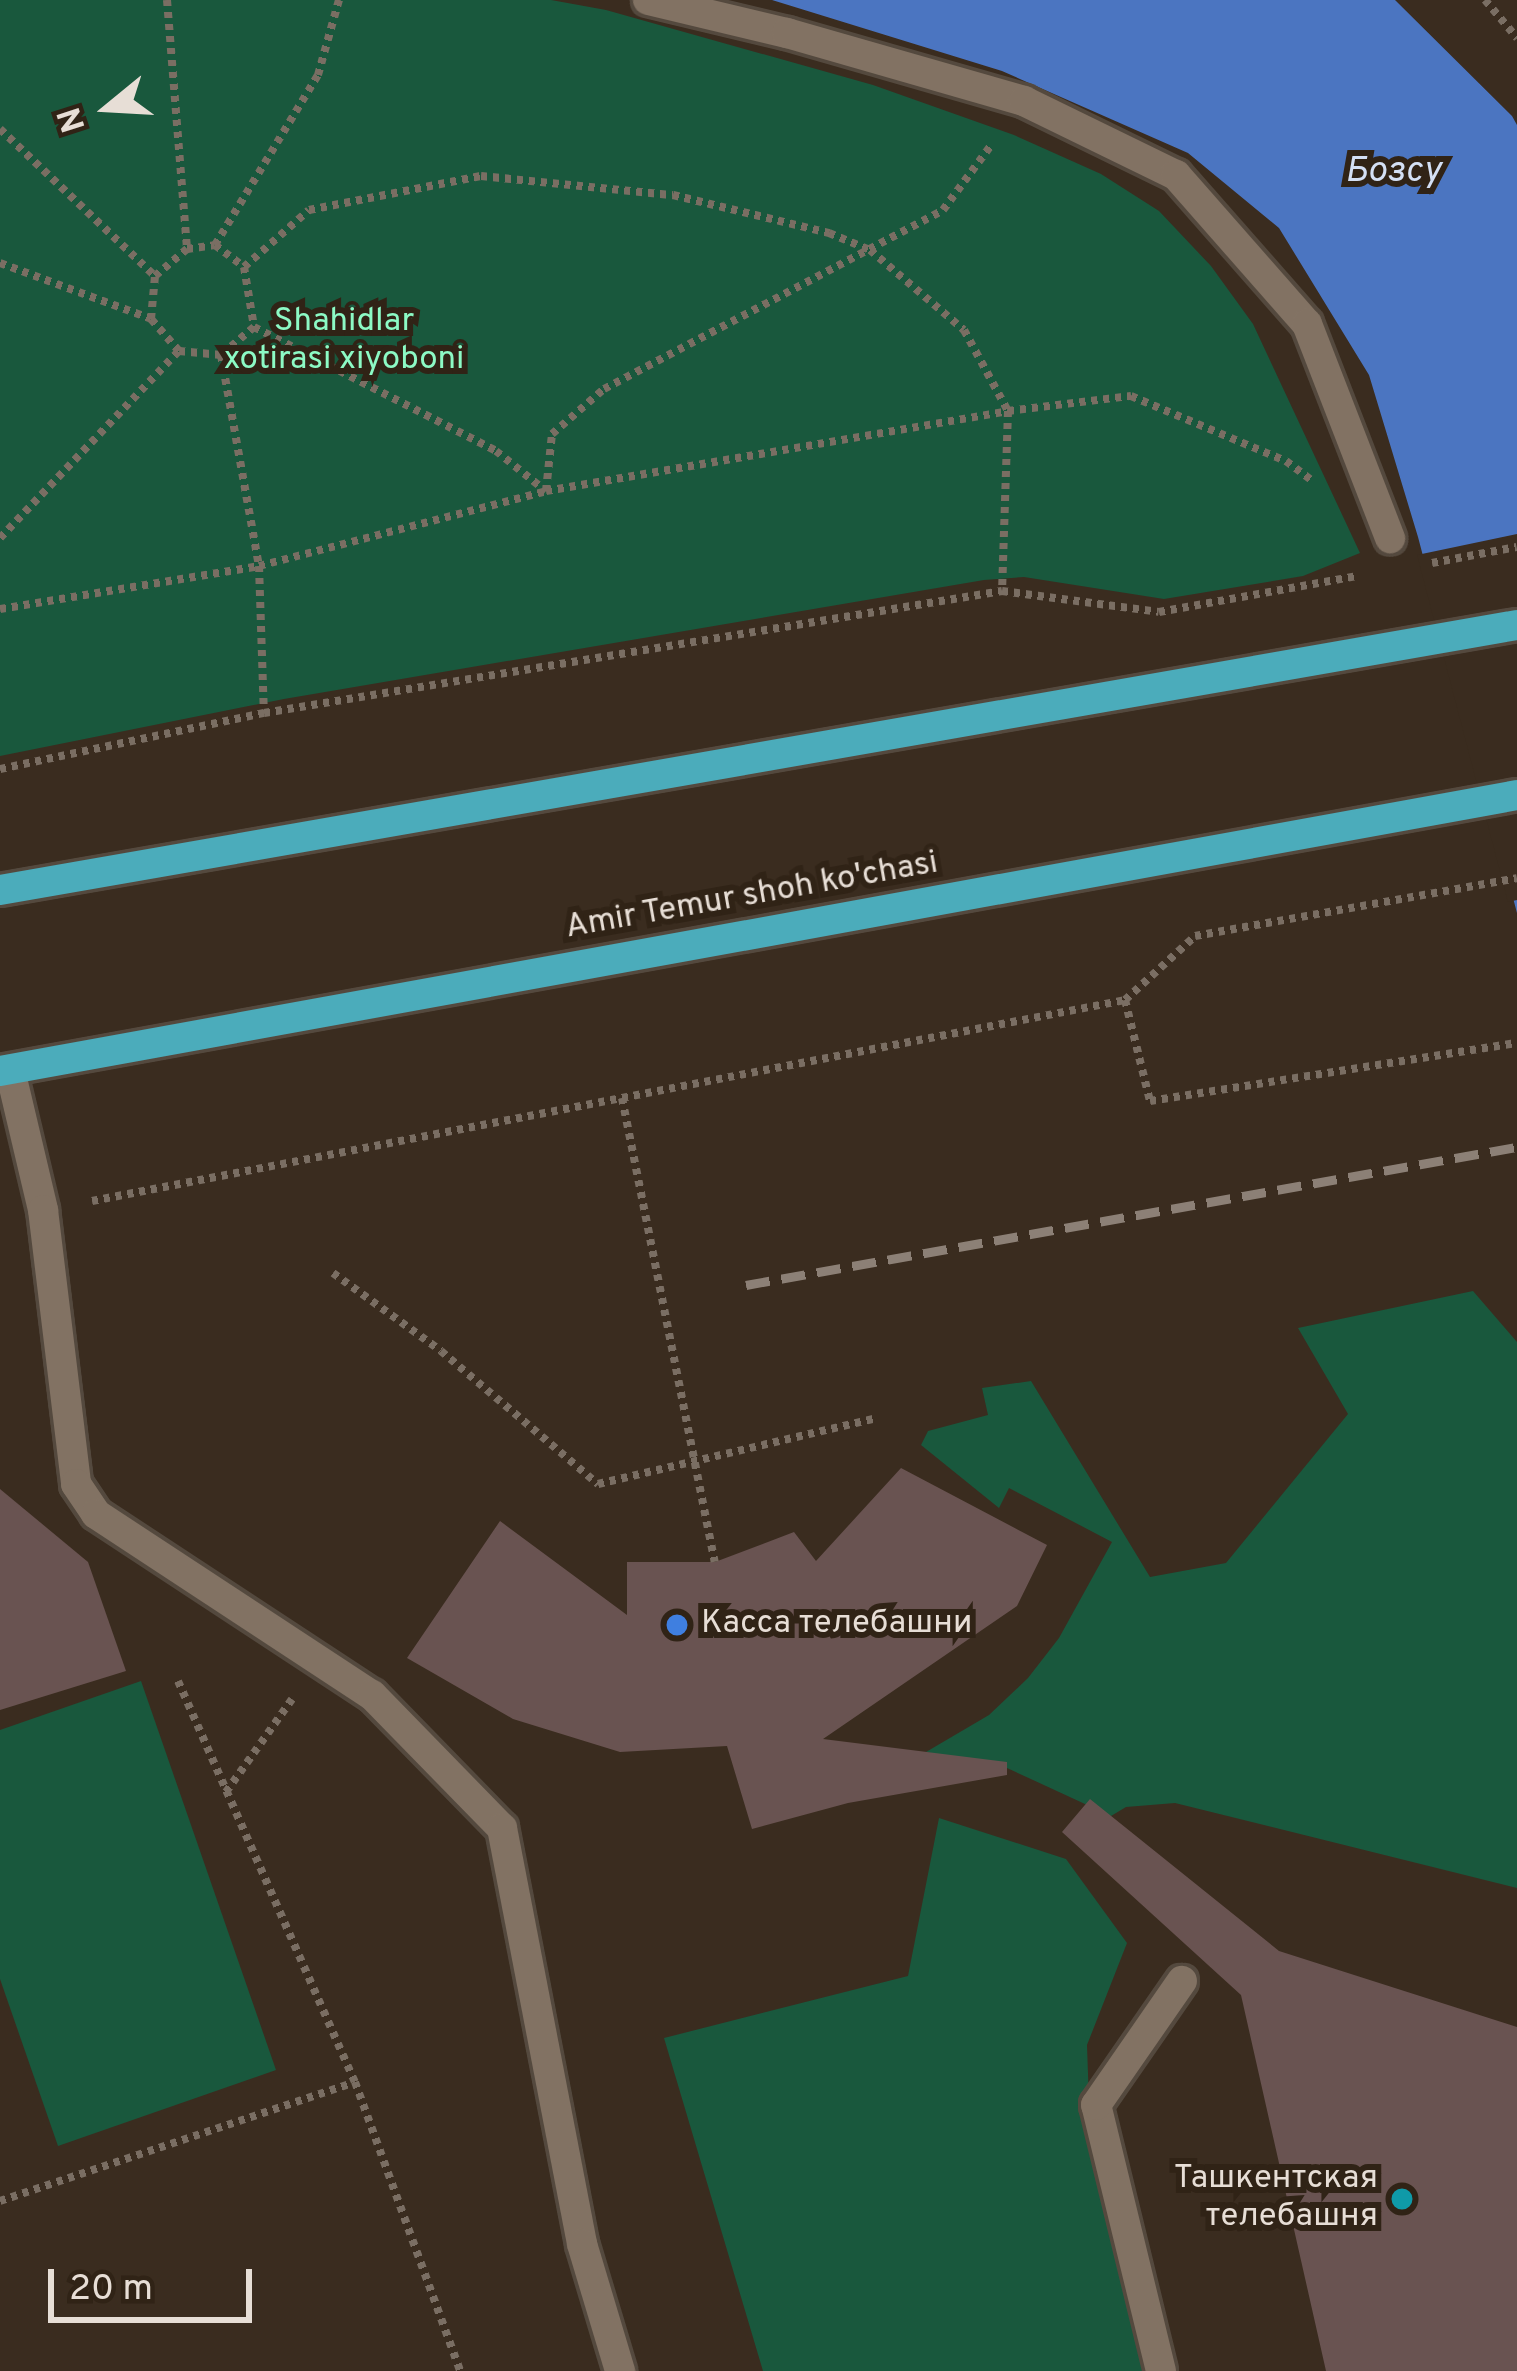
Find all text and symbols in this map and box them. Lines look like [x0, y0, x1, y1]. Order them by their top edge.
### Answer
north arrow [48, 48, 168, 168]
text: N [50, 101, 97, 137]
water label: Бозсу [1345, 151, 1441, 195]
park label: Shahidlar xotirasi xiyoboni [224, 303, 464, 381]
street label: Amir Temur shoh ko'chasi [562, 845, 942, 949]
place label: Касса телебашни [701, 1605, 972, 1645]
marker: Касса телебашни [664, 1612, 690, 1638]
place label: Ташкентская телебашня [1174, 2160, 1378, 2238]
marker: Ташкентская телебашня [1389, 2186, 1415, 2212]
scale bar [54, 2245, 258, 2319]
text: 20 m [69, 2267, 153, 2313]

